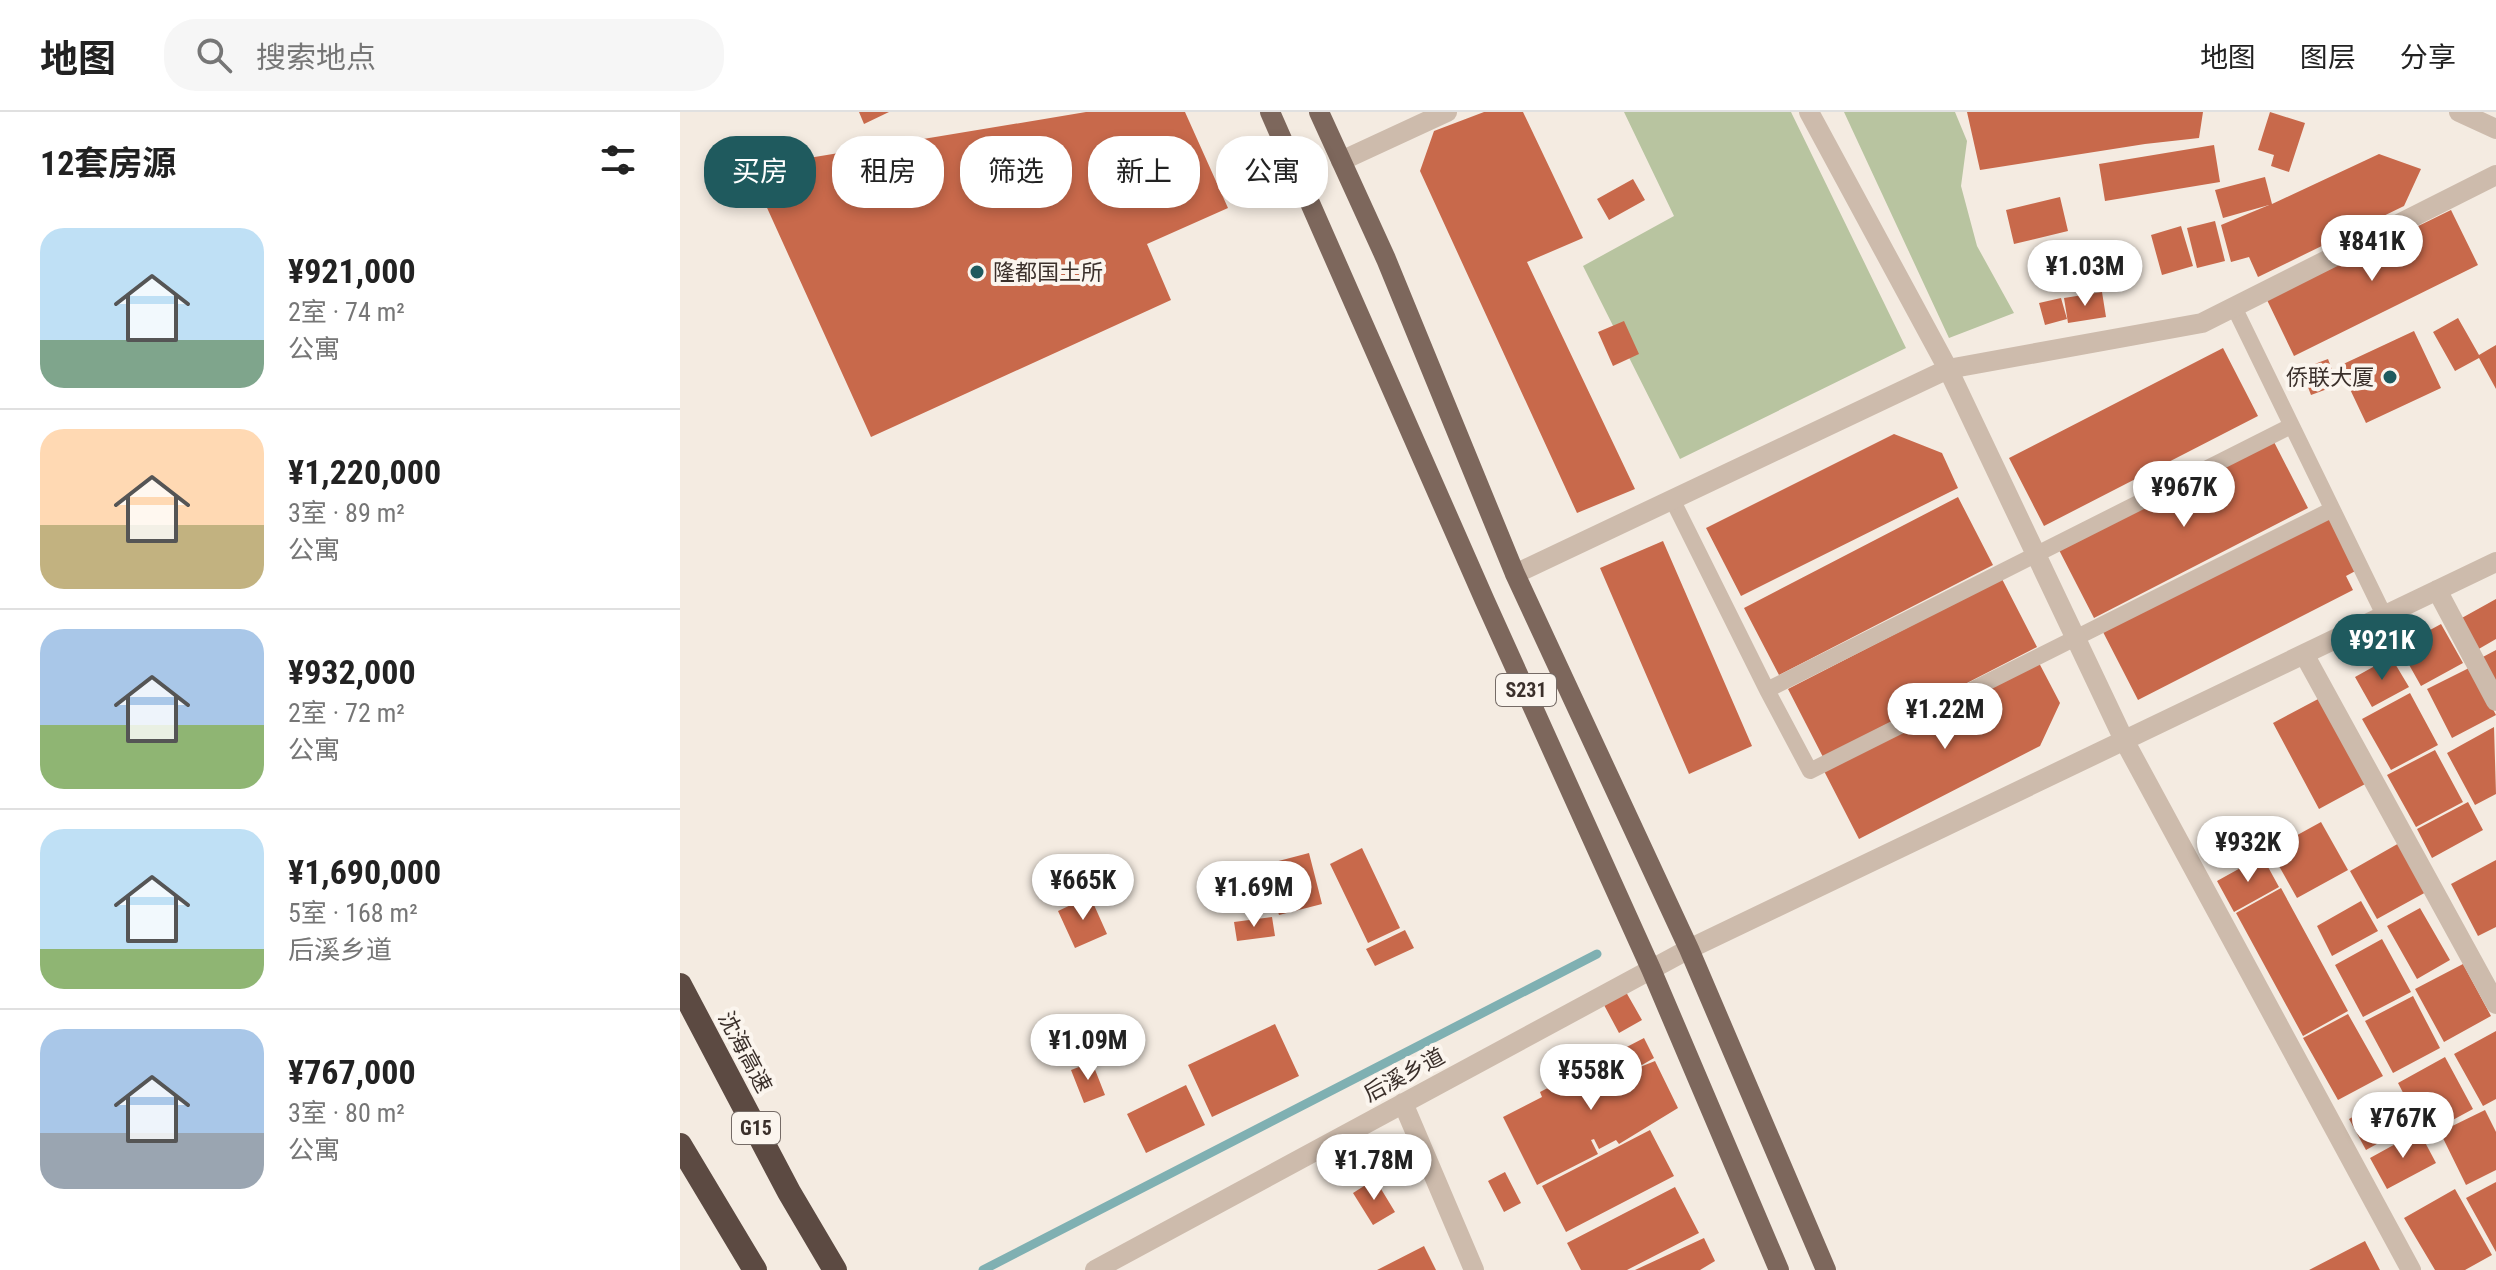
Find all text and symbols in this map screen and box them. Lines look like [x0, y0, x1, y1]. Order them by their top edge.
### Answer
search box [164, 19, 724, 91]
icon: search [192, 33, 236, 77]
text: 地图 [40, 37, 116, 81]
text: 搜索地点 [256, 40, 376, 75]
text: 地图 [2200, 41, 2256, 74]
text: 图层 [2300, 41, 2356, 74]
text: 分享 [2400, 41, 2456, 74]
chip: 买房 [704, 136, 816, 208]
chip: 租房 [832, 136, 944, 208]
chip: 筛选 [960, 136, 1072, 208]
chip: 新上 [1088, 136, 1200, 208]
chip: 公寓 [1216, 136, 1328, 208]
icon: filters [596, 138, 640, 182]
text: 12套房源 [40, 143, 176, 183]
pin: ¥841K [2316, 215, 2428, 283]
text: ¥841K [2339, 226, 2405, 256]
pin: ¥1.03M [2020, 240, 2150, 308]
text: ¥921,000 [288, 251, 416, 291]
text: ¥1.03M [2045, 251, 2125, 281]
icon: home [104, 260, 200, 356]
place label: 隆都国土所 [993, 260, 1103, 285]
marker: 隆都国土所 [968, 263, 986, 281]
text: 2室 · 74 m² [288, 297, 405, 327]
text: 公寓 [288, 334, 340, 364]
place label: 侨联大厦 [2286, 365, 2374, 390]
marker: 侨联大厦 [2381, 368, 2399, 386]
text: ¥1,220,000 [288, 452, 441, 492]
icon: home [104, 461, 200, 557]
pin: ¥967K [2128, 461, 2240, 529]
text: ¥967K [2151, 472, 2217, 502]
text: 3室 · 89 m² [288, 498, 405, 528]
text: 公寓 [288, 535, 340, 565]
pin: ¥921K [2326, 614, 2438, 682]
text: ¥921K [2349, 625, 2415, 655]
text: ¥932,000 [288, 652, 416, 692]
icon: home [104, 661, 200, 757]
road number: S231 [1496, 674, 1556, 706]
pin: ¥1.22M [1880, 683, 2010, 751]
text: ¥1.22M [1905, 694, 1985, 724]
text: 2室 · 72 m² [288, 698, 405, 728]
text: 公寓 [288, 735, 340, 765]
pin: ¥932K [2192, 816, 2304, 884]
text: ¥932K [2215, 827, 2281, 857]
text: ¥1,690,000 [288, 852, 441, 892]
pin: ¥665K [1027, 854, 1139, 922]
icon: home [104, 861, 200, 957]
pin: ¥1.69M [1189, 861, 1319, 929]
text: ¥665K [1050, 865, 1116, 895]
text: ¥1.69M [1214, 872, 1294, 902]
text: 5室 · 168 m² [288, 898, 418, 928]
text: 后溪乡道 [288, 935, 392, 965]
street label: 沈海高速 [713, 1007, 777, 1097]
pin: ¥1.09M [1023, 1014, 1153, 1082]
text: ¥1.09M [1048, 1025, 1128, 1055]
street label: 后溪乡道 [1359, 1043, 1449, 1107]
pin: ¥558K [1535, 1044, 1647, 1112]
text: ¥767,000 [288, 1052, 416, 1092]
text: ¥558K [1558, 1055, 1624, 1085]
icon: home [104, 1061, 200, 1157]
pin: ¥767K [2347, 1092, 2459, 1160]
text: 3室 · 80 m² [288, 1098, 405, 1128]
text: ¥767K [2370, 1103, 2436, 1133]
road number: G15 [732, 1112, 780, 1144]
pin: ¥1.78M [1309, 1134, 1439, 1202]
text: 公寓 [288, 1135, 340, 1165]
text: ¥1.78M [1334, 1145, 1414, 1175]

